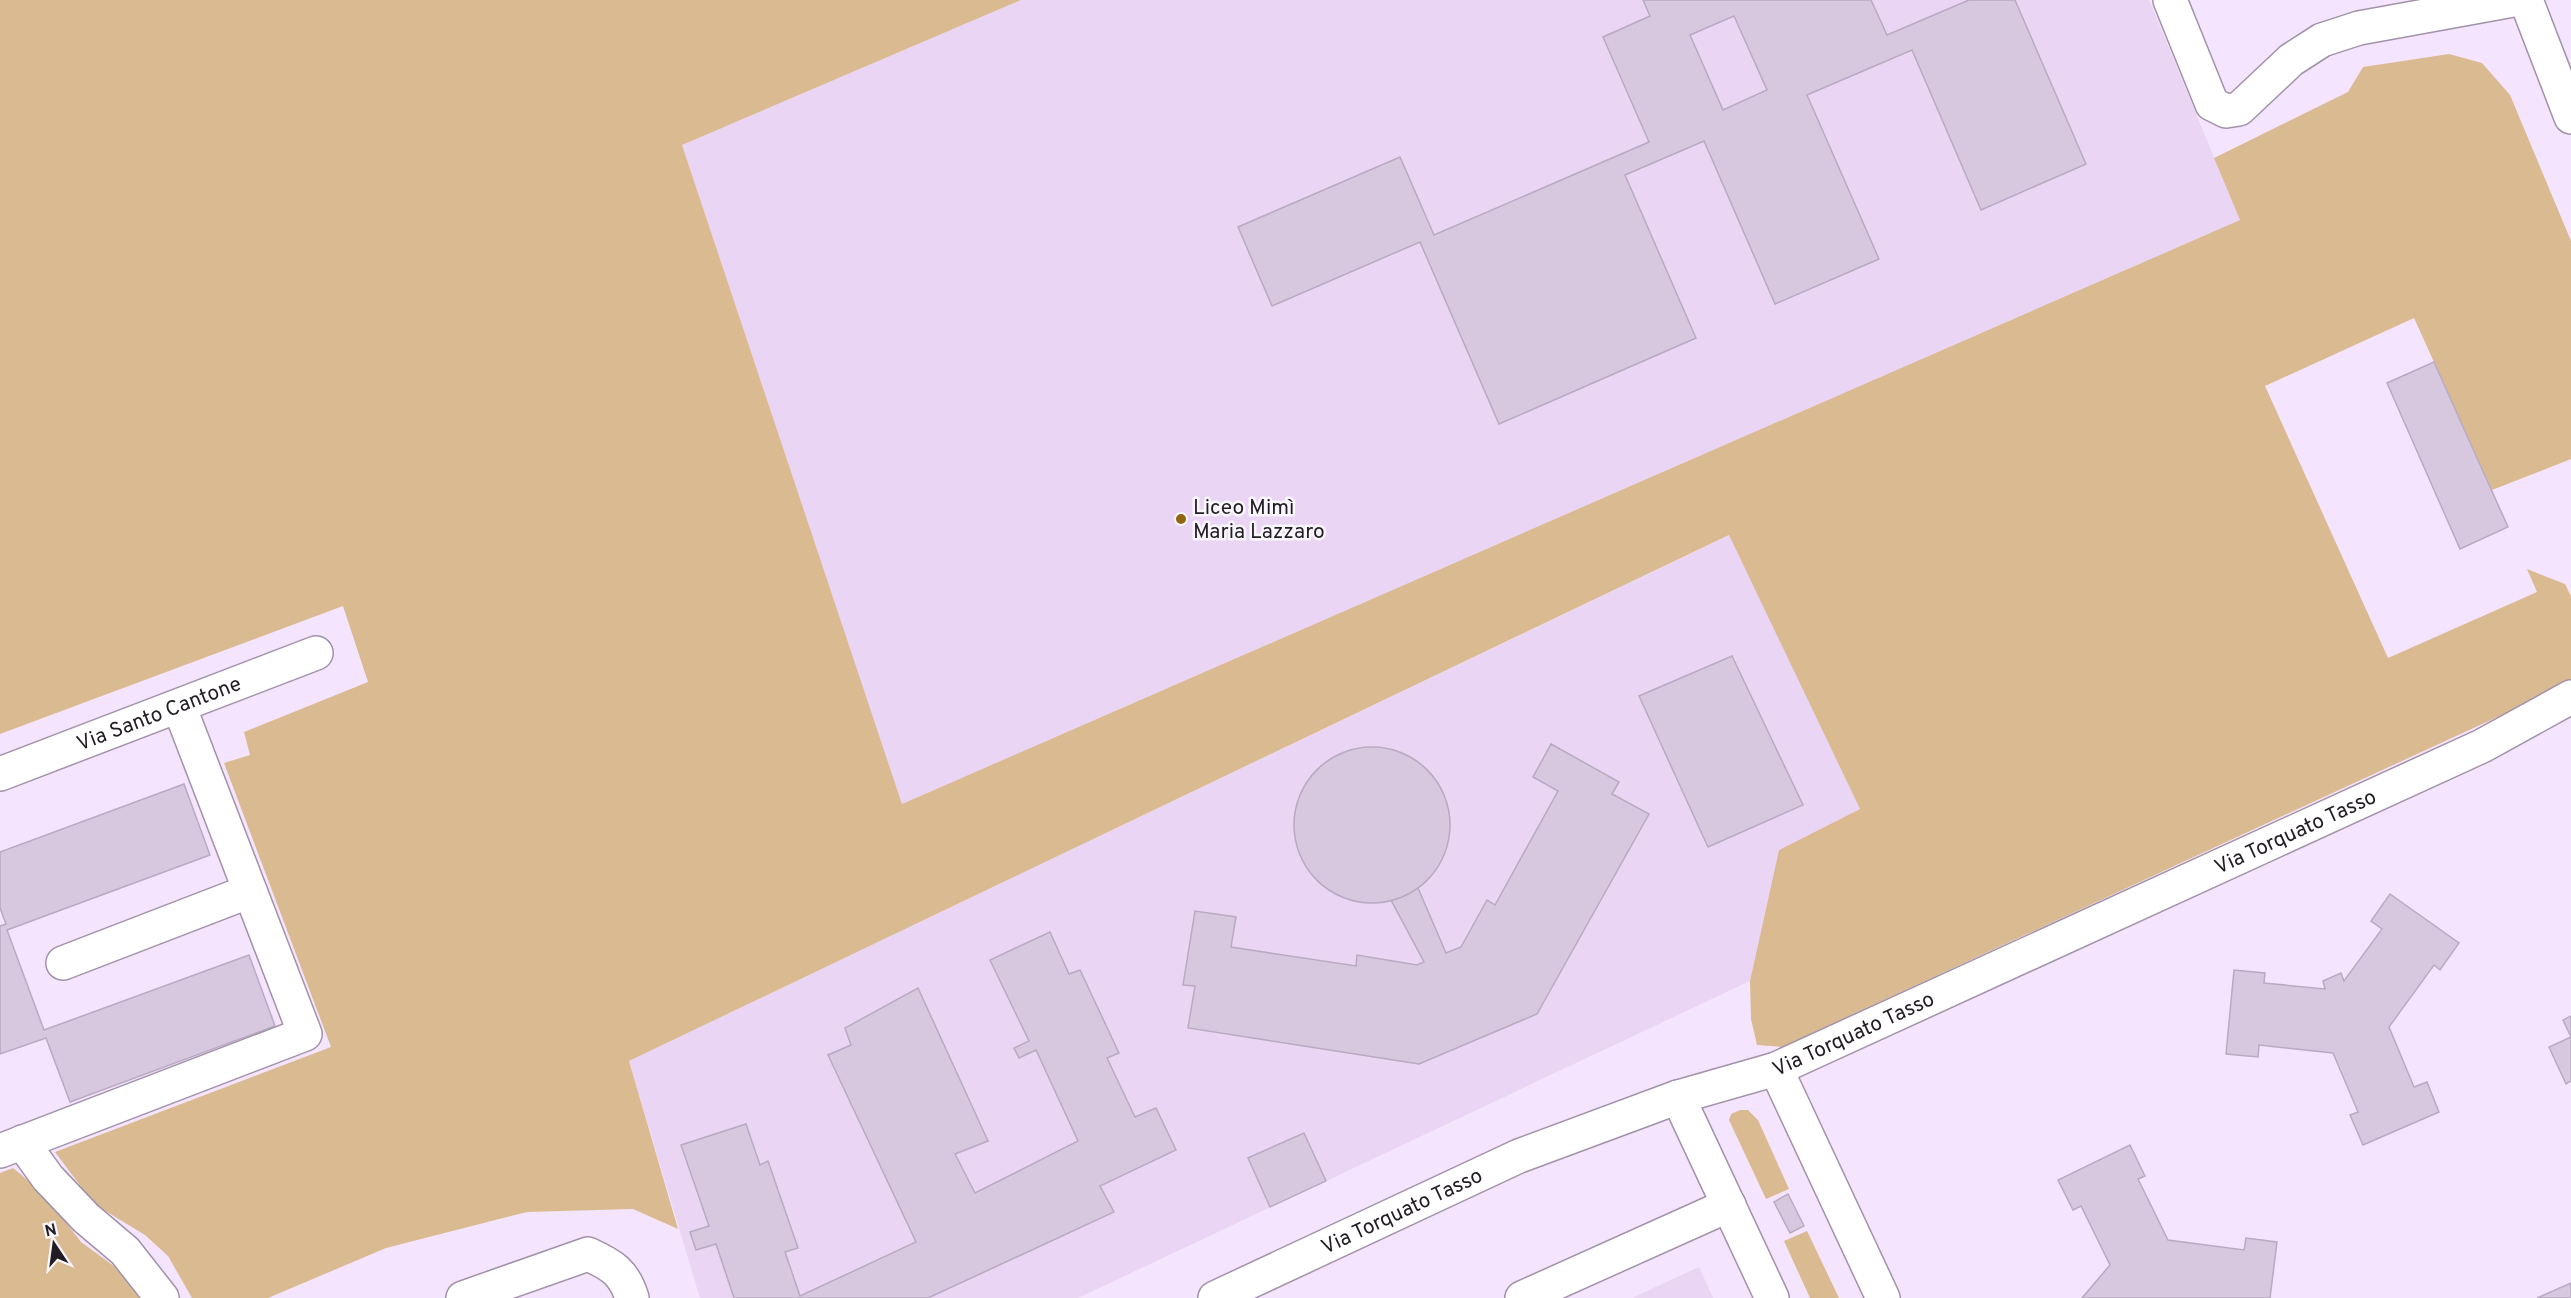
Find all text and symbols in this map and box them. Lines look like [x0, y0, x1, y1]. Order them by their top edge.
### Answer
place label: Liceo Mimì Maria Lazzaro [1193, 495, 1325, 546]
marker: Liceo Mimì Maria Lazzaro [1174, 512, 1188, 526]
street label: Via Santo Cantone [73, 671, 245, 758]
street label: Via Torquato Tasso [2211, 784, 2381, 882]
street label: Via Torquato Tasso [1769, 986, 1939, 1084]
street label: Via Torquato Tasso [1317, 1163, 1487, 1261]
north arrow [24, 1214, 84, 1274]
text: N [43, 1220, 59, 1242]

